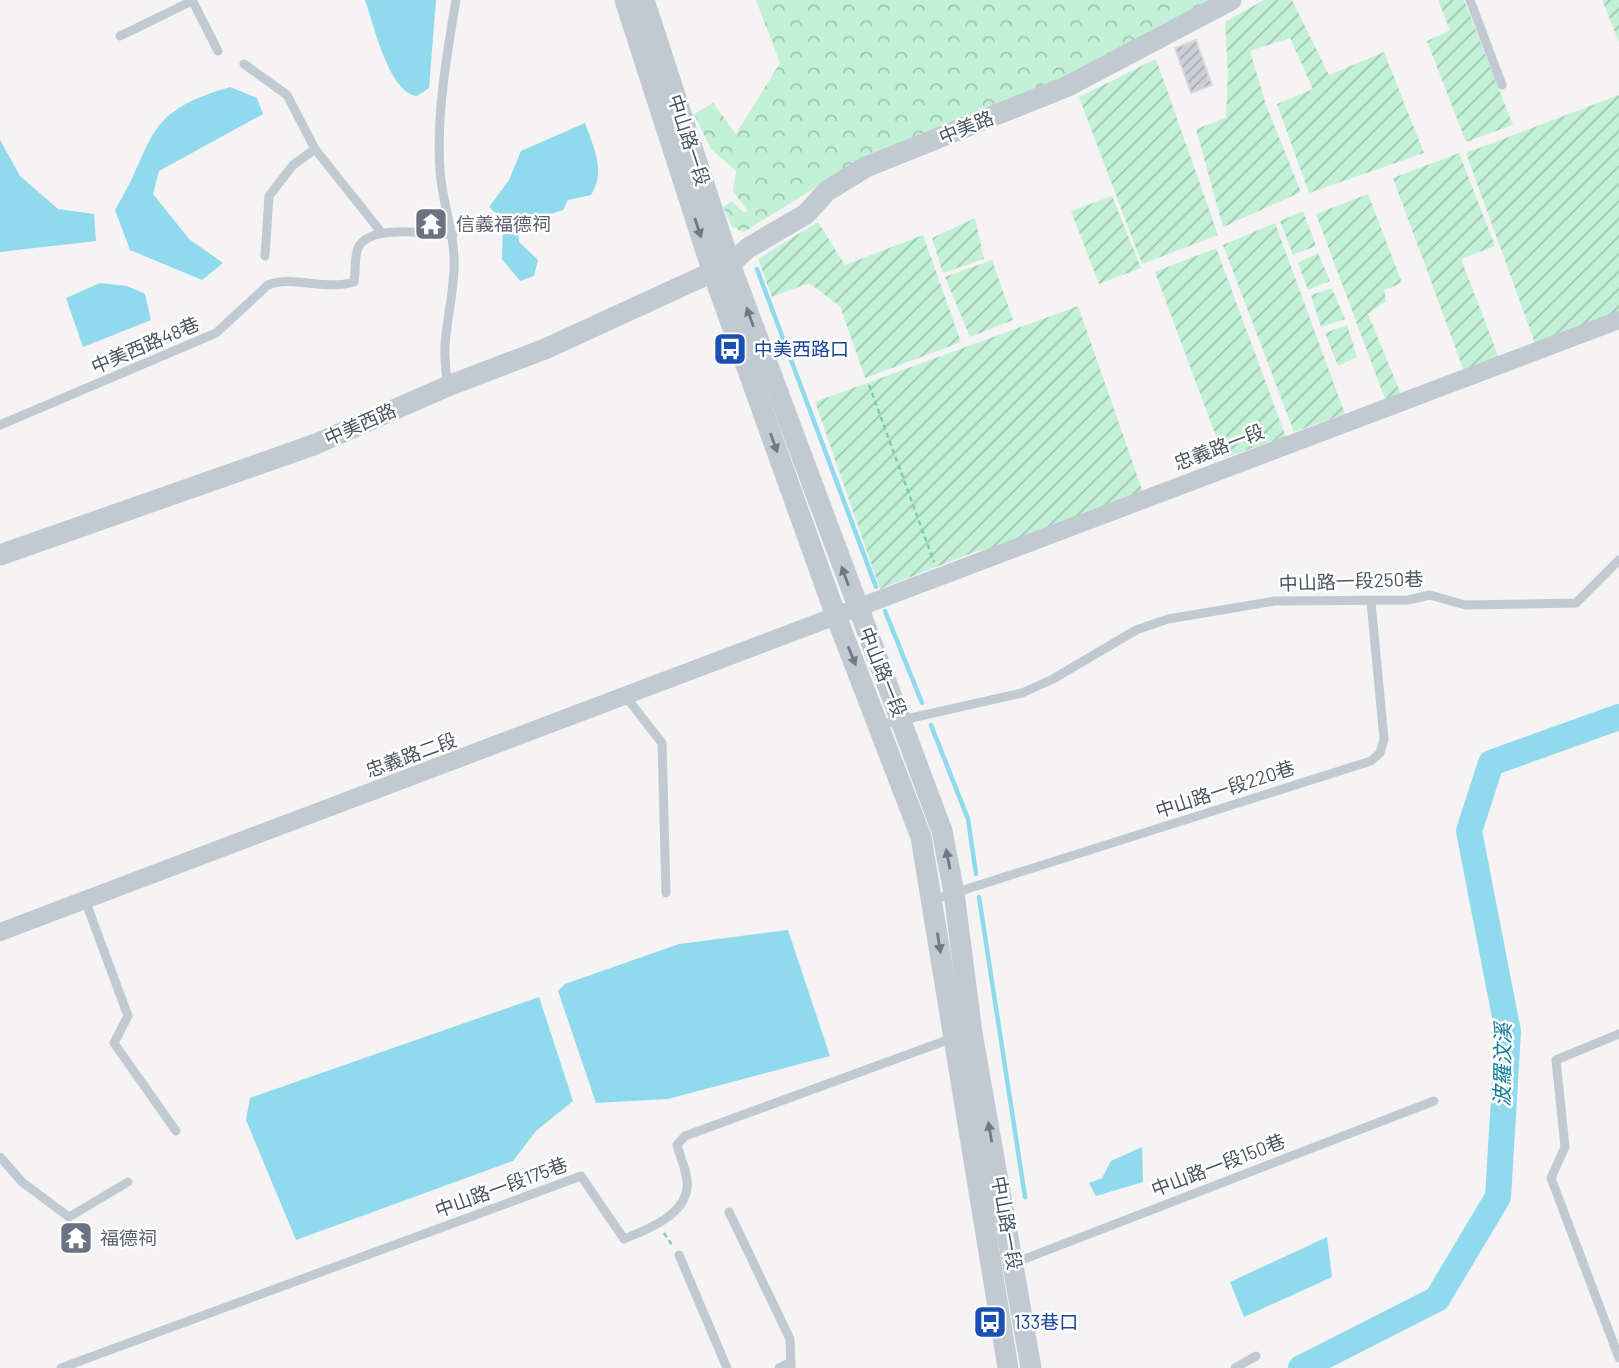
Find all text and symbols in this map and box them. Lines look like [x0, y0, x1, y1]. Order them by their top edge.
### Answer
street label: 中山路一段 [664, 91, 715, 189]
street label: 中美路 [935, 105, 997, 148]
temple icon: 信義福德祠 [412, 205, 450, 243]
place label: 信義福德祠 [456, 212, 551, 235]
one-way arrow [694, 218, 704, 239]
one-way arrow [744, 306, 755, 327]
street label: 中美西路48巷 [87, 311, 202, 378]
bus stop icon: 中美西路口 [711, 330, 749, 368]
place label: 中美西路口 [754, 337, 849, 360]
street label: 中美西路 [320, 398, 399, 450]
street label: 忠義路一段 [1170, 419, 1267, 474]
one-way arrow [769, 432, 780, 453]
one-way arrow [840, 565, 851, 586]
street label: 中山路一段250巷 [1278, 566, 1424, 595]
street label: 中山路一段 [855, 623, 912, 720]
one-way arrow [847, 646, 858, 667]
street label: 忠義路二段 [362, 727, 459, 782]
street label: 中山路一段220巷 [1152, 755, 1297, 822]
one-way arrow [942, 848, 953, 870]
one-way arrow [934, 932, 945, 954]
water label: 波羅汶溪 [1488, 1020, 1515, 1107]
one-way arrow [984, 1121, 995, 1143]
street label: 中山路一段150巷 [1148, 1129, 1288, 1201]
street label: 中山路一段175巷 [431, 1152, 570, 1221]
street label: 中山路一段 [988, 1174, 1027, 1272]
temple icon: 福德祠 [57, 1219, 95, 1257]
place label: 福德祠 [100, 1226, 157, 1249]
bus stop icon: 133巷口 [971, 1303, 1009, 1341]
place label: 133巷口 [1014, 1310, 1078, 1333]

